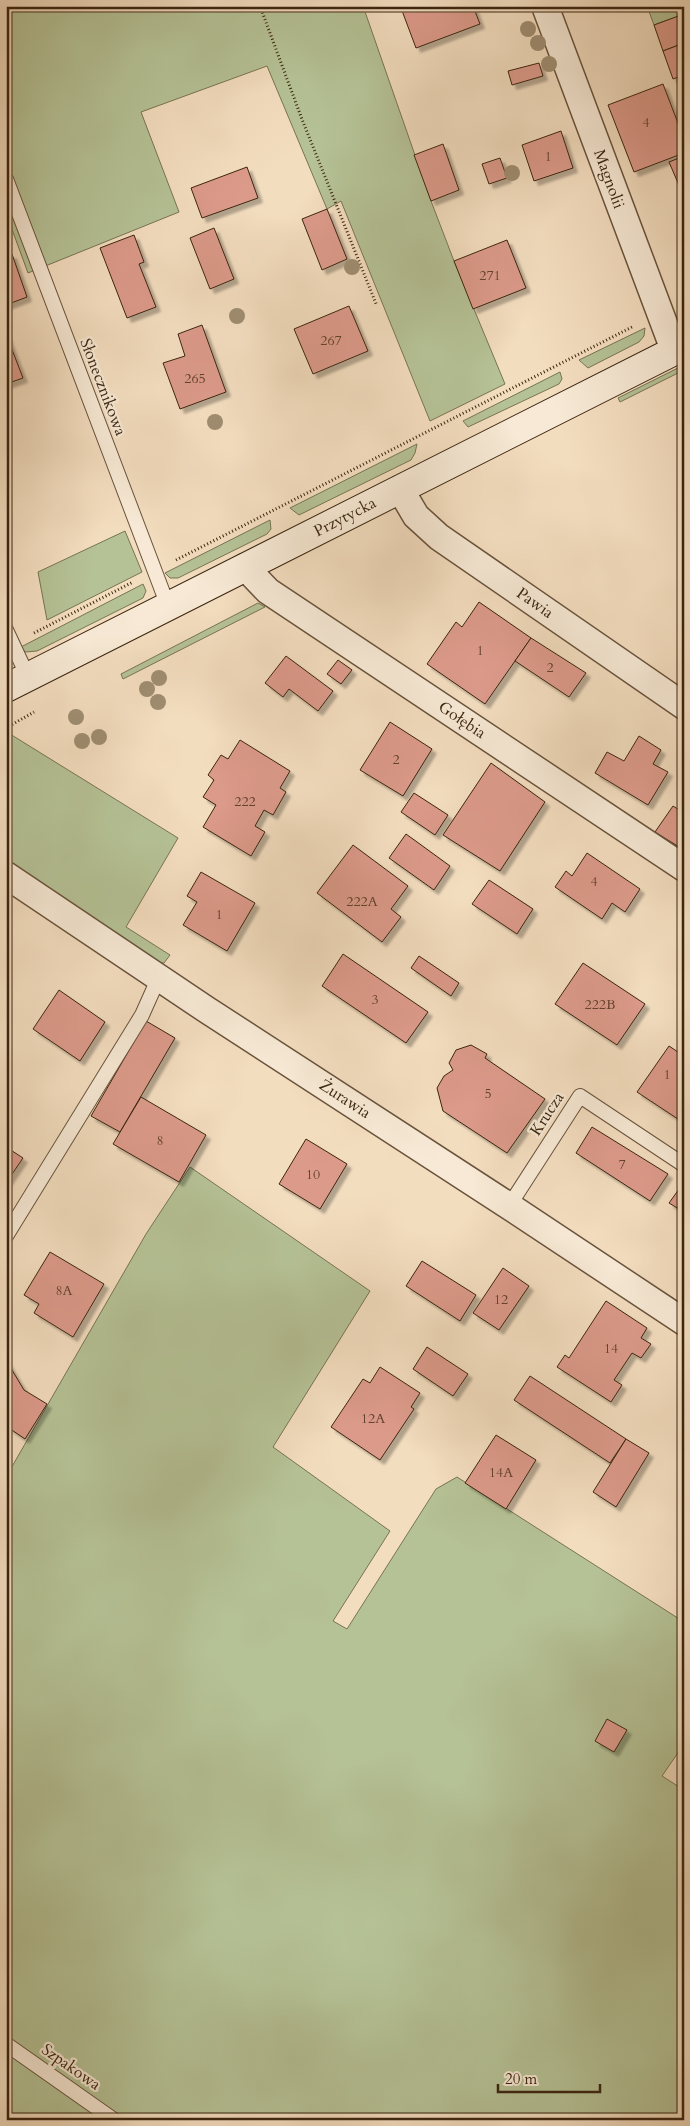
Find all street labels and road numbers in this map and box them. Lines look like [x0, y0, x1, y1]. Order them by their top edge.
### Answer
street label: Magnolii [588, 146, 630, 212]
street label: Słonecznikowa [74, 335, 132, 439]
street label: Przytycka [310, 492, 380, 542]
street label: Pawia [512, 582, 558, 624]
street label: Gołębia [434, 696, 490, 744]
street label: Żurawia [315, 1074, 375, 1124]
street label: Krucza [525, 1088, 569, 1140]
street label: Szpakowa [37, 2039, 105, 2095]

